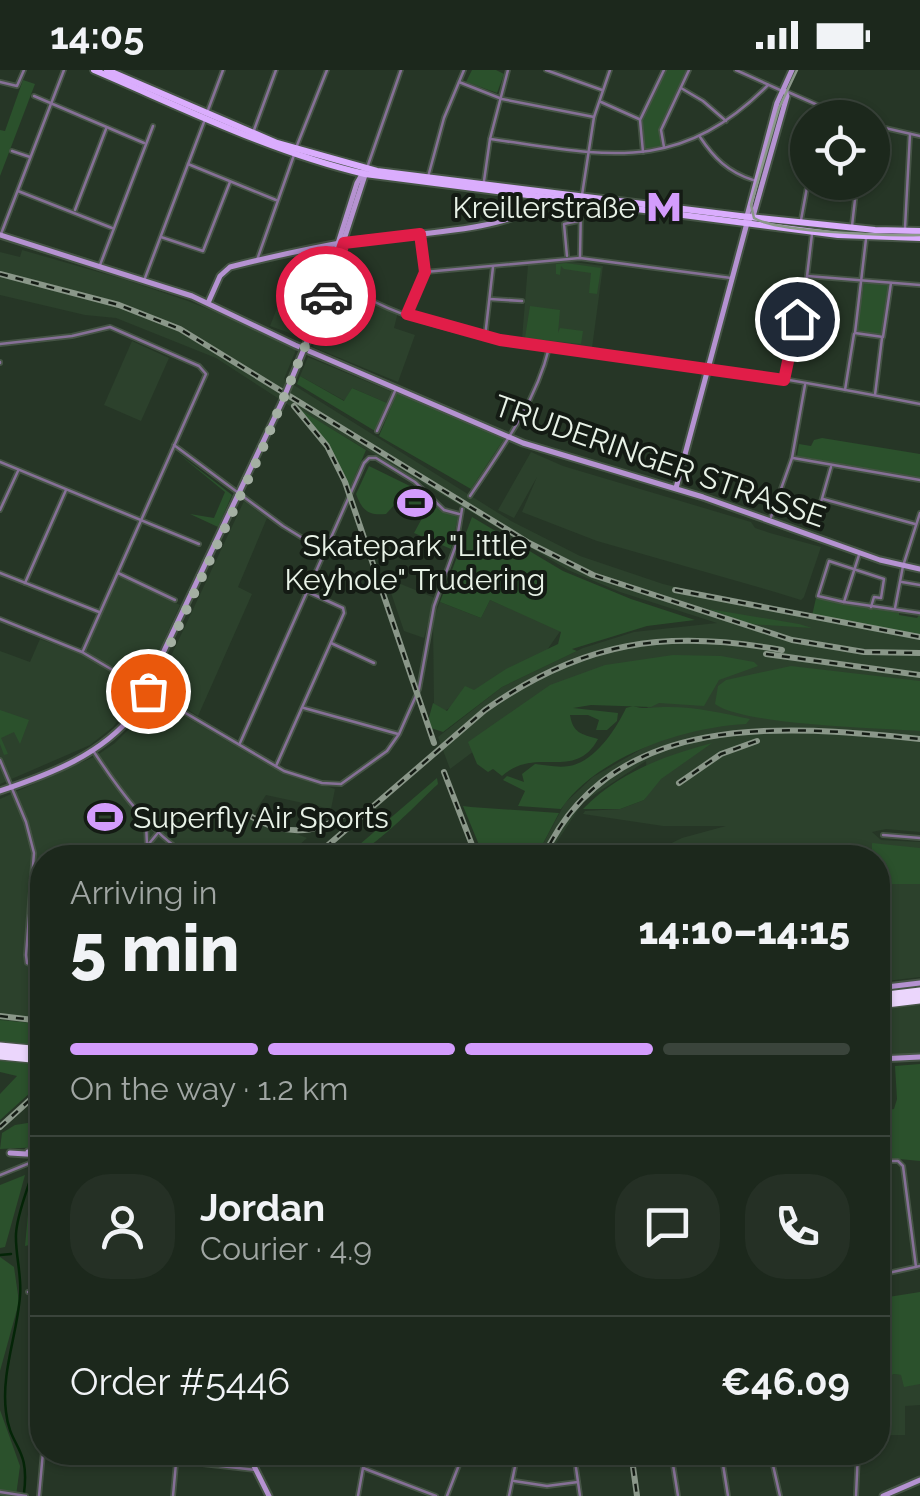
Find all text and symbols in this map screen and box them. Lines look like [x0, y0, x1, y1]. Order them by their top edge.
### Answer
text: 14:05 [50, 13, 144, 58]
map controls [790, 100, 890, 200]
button: locate [790, 100, 890, 200]
metro station icon: Kreillerstraße [645, 188, 683, 226]
place label: Kreillerstraße [453, 190, 636, 225]
courier [276, 246, 376, 346]
icon: car [299, 269, 354, 324]
pin [755, 277, 840, 362]
icon: home [770, 292, 825, 347]
street label: TRUDERINGER STRASSE [490, 388, 830, 534]
sports icon: Skatepark "Little Keyhole" Trudering [396, 484, 434, 522]
place label: Skatepark "Little Keyhole" Trudering [285, 528, 545, 597]
pin [106, 649, 191, 734]
icon: bag [121, 664, 176, 719]
sports icon: Superfly Air Sports [86, 798, 124, 836]
place label: Superfly Air Sports [133, 800, 389, 835]
text: Arriving in [70, 874, 217, 911]
text: 14:10–14:15 [639, 908, 850, 953]
text: 5 min [70, 910, 240, 986]
text: On the way · 1.2 km [70, 1070, 349, 1107]
button: person [70, 1174, 175, 1279]
button: chat [615, 1174, 720, 1279]
button: phone [745, 1174, 850, 1279]
text: Jordan [200, 1185, 325, 1230]
text: Courier · 4.9 [200, 1230, 372, 1267]
text: Order #5446 [70, 1359, 290, 1404]
text: €46.09 [721, 1359, 850, 1404]

